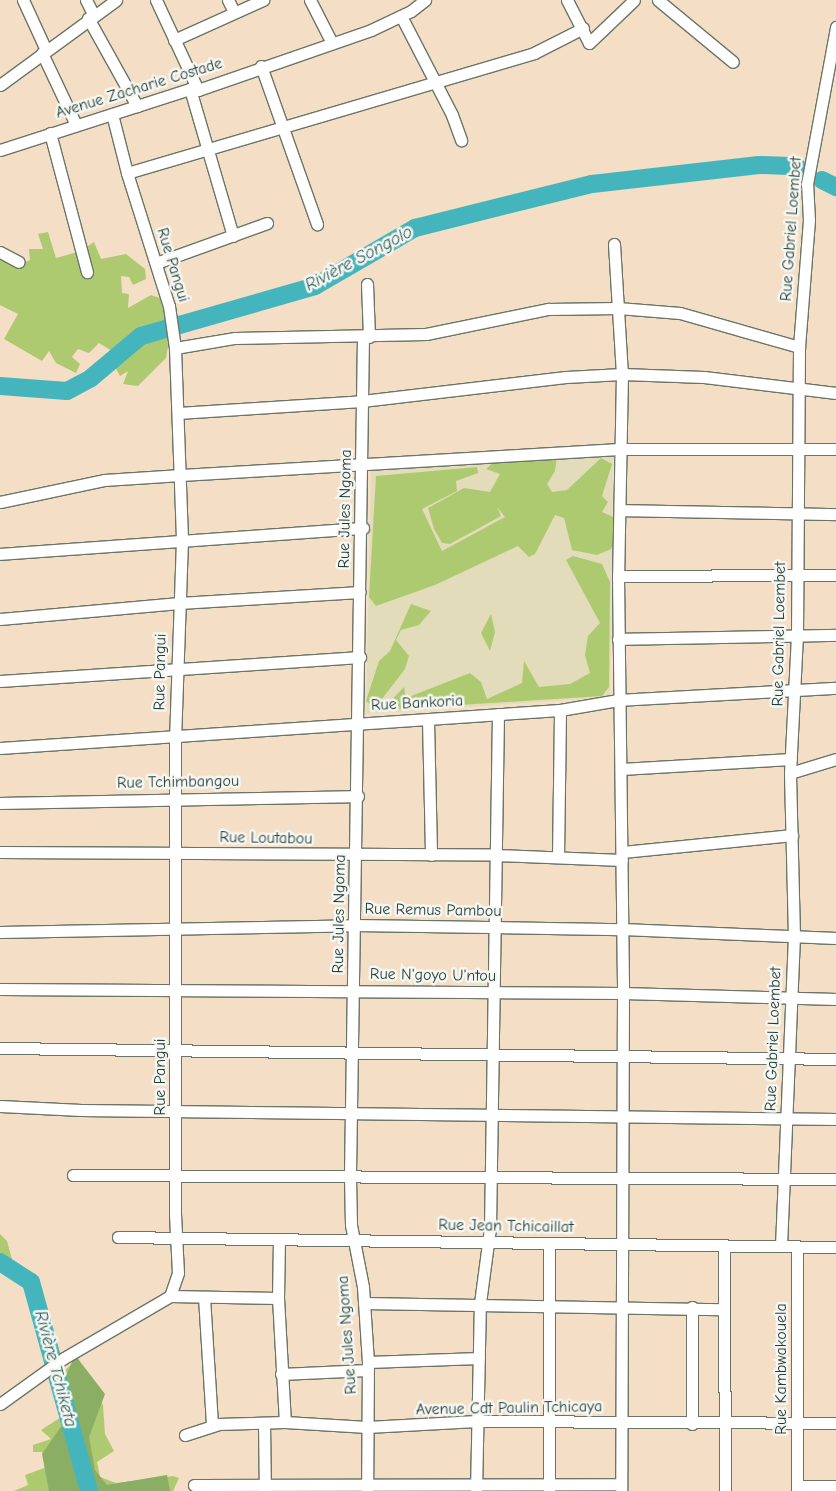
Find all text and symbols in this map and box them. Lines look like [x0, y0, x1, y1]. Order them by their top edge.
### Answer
street label: Avenue Zacharie Costade [53, 53, 225, 123]
street label: Rue Gabriel Loembet [776, 156, 806, 302]
water label: Rivière Songolo [301, 222, 417, 296]
street label: Rue Pangui [153, 225, 193, 305]
street label: Rue Jules Ngoma [334, 449, 356, 569]
street label: Rue Gabriel Loembet [768, 561, 790, 707]
street label: Rue Pangui [150, 633, 170, 711]
street label: Rue Bankoria [370, 691, 464, 715]
street label: Rue Tchimbangou [117, 771, 239, 793]
street label: Rue Loutabou [219, 828, 313, 848]
street label: Rue Jules Ngoma [328, 854, 350, 974]
street label: Rue Remus Pambou [364, 899, 502, 921]
street label: Rue N'goyo U'ntou [370, 964, 496, 986]
street label: Rue Gabriel Loembet [761, 966, 785, 1112]
street label: Rue Pangui [150, 1039, 170, 1115]
street label: Rue Jean Tchicaillat [438, 1215, 574, 1237]
street label: Rue Jules Ngoma [333, 1275, 361, 1395]
street label: Rue Kambwakouela [771, 1303, 791, 1435]
water label: Rivière Tchiketa [29, 1308, 81, 1430]
street label: Avenue Cdt Paulin Tchicaya [416, 1397, 602, 1419]

